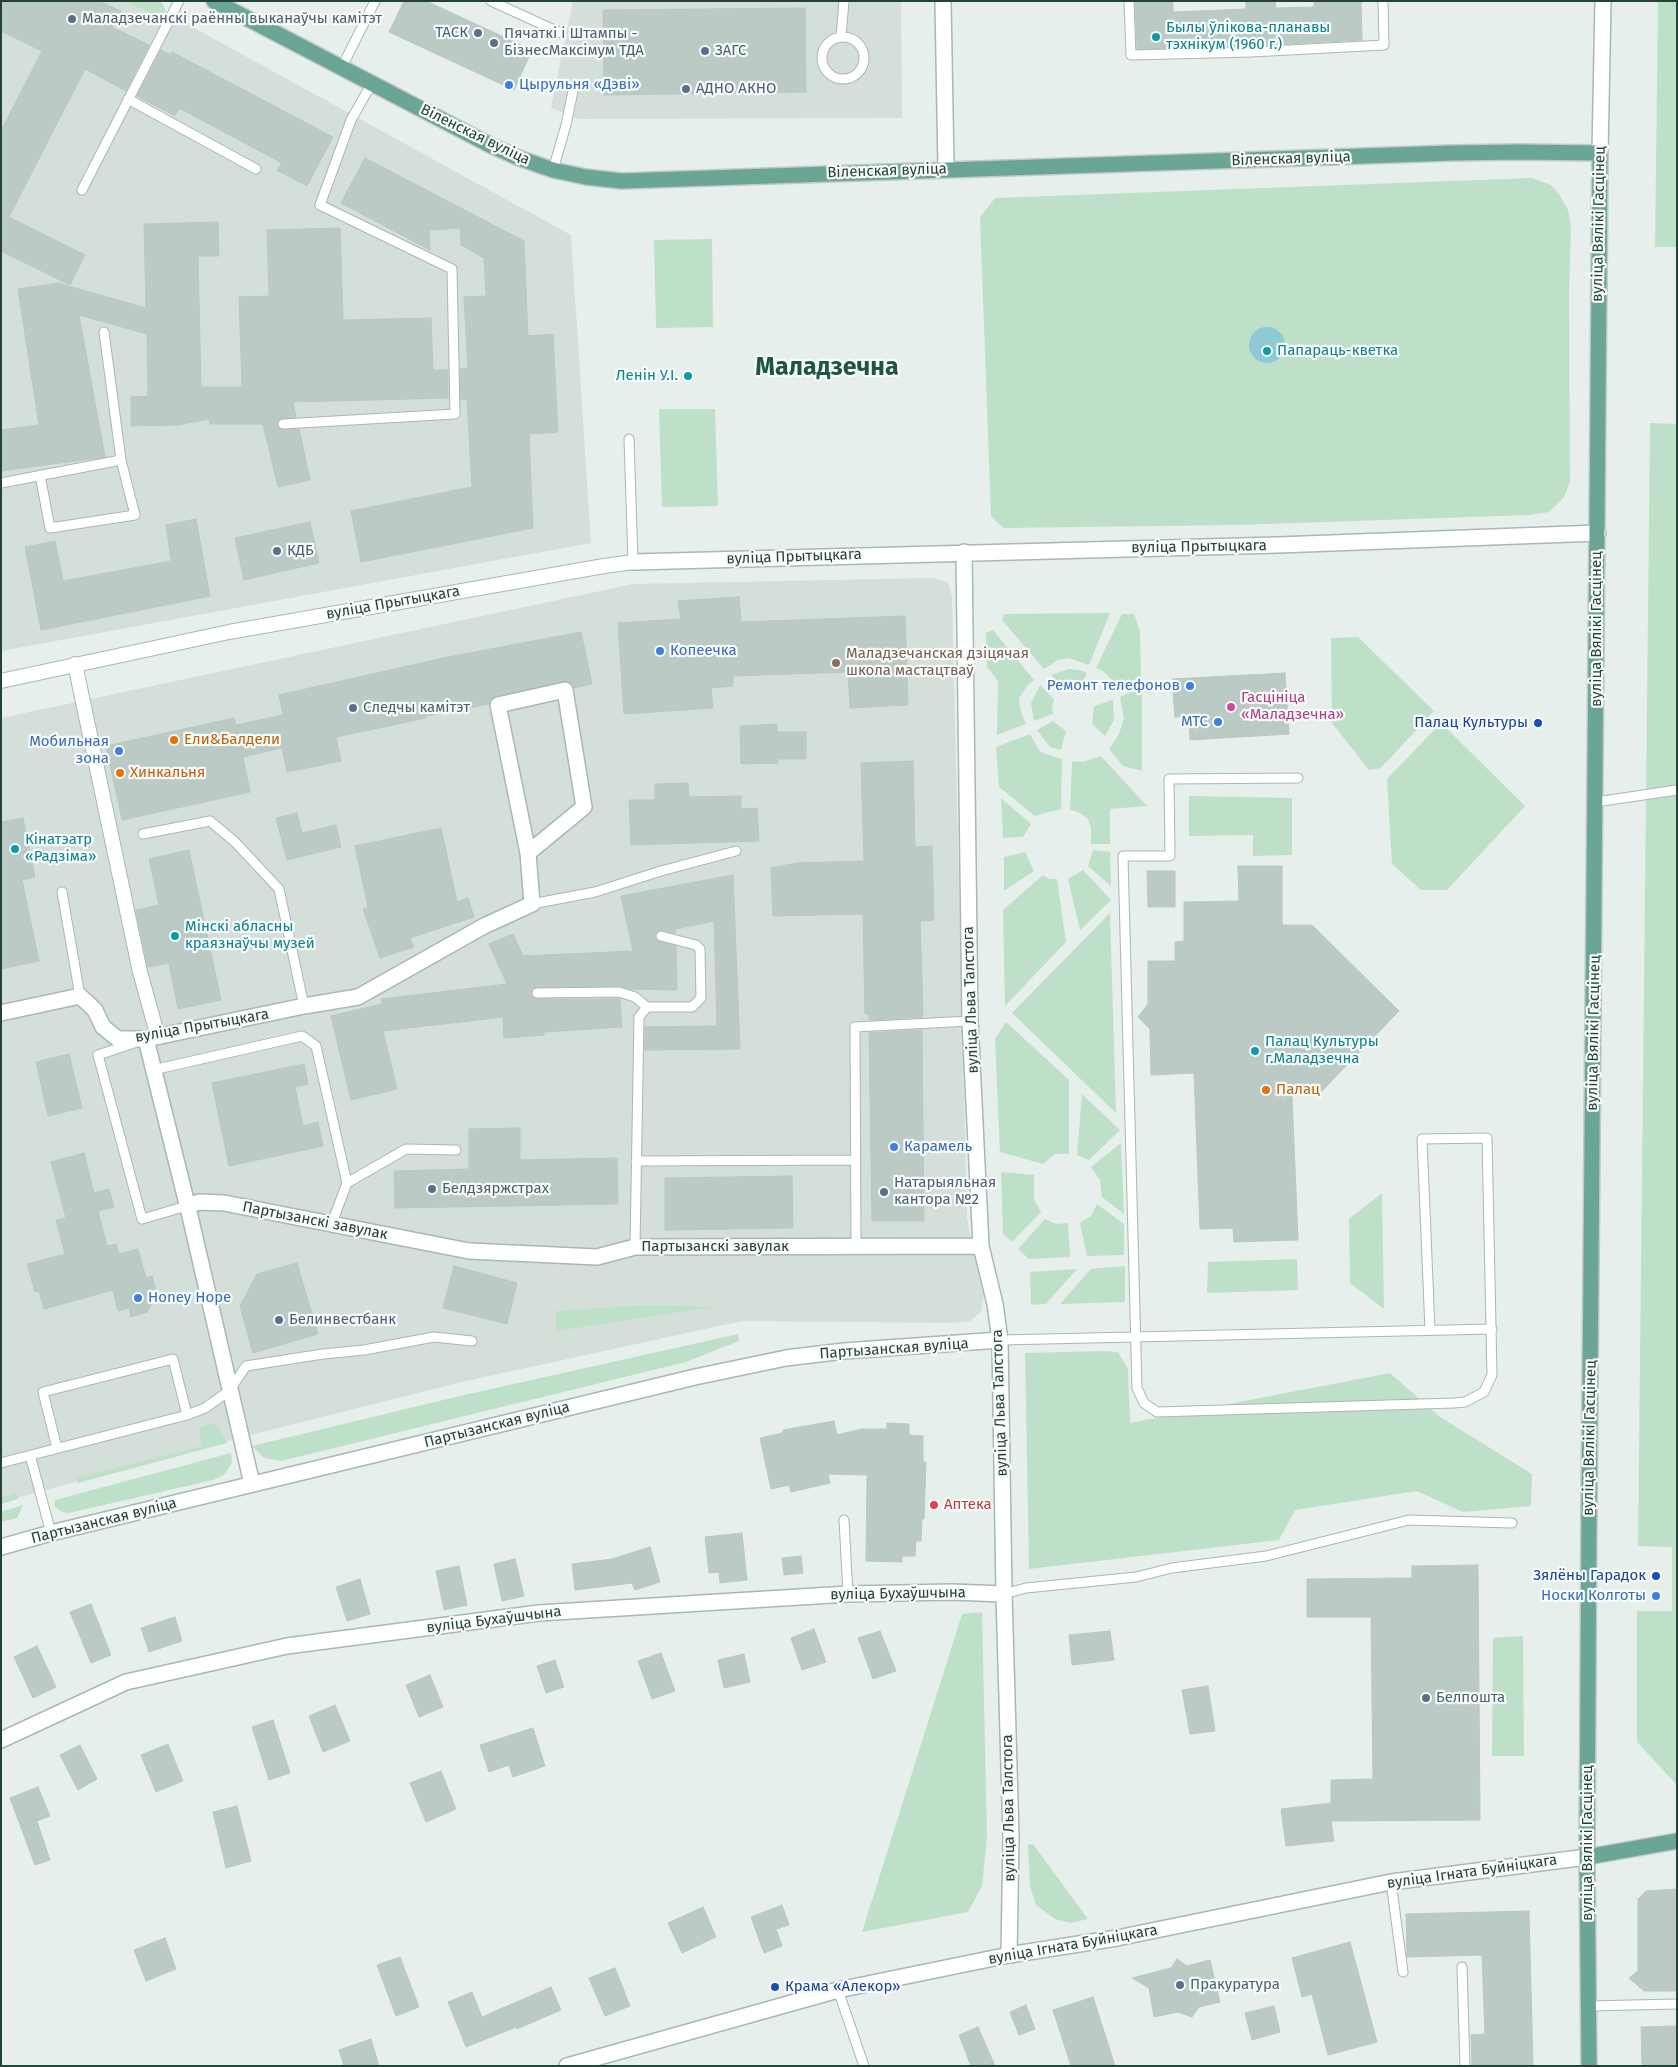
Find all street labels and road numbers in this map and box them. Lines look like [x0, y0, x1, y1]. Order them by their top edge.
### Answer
street label: Віленская вуліца [417, 101, 533, 169]
street label: вуліца Вялікі Гасцінец [1589, 146, 1609, 302]
street label: Віленская вуліца [1231, 148, 1351, 170]
street label: Віленская вуліца [827, 160, 947, 182]
street label: вуліца Прытыцкага [1131, 537, 1267, 557]
street label: вуліца Прытыцкага [726, 546, 862, 568]
street label: вуліца Вялікі Гасцінец [1588, 551, 1606, 707]
street label: вуліца Прытыцкага [325, 582, 461, 624]
street label: вуліца Льва Талстога [959, 926, 983, 1074]
street label: вуліца Вялікі Гасцінец [1584, 955, 1604, 1111]
street label: вуліца Прытыцкага [134, 1005, 270, 1047]
street label: Партызанскі завулак [241, 1198, 389, 1244]
street label: Партызанскі завулак [641, 1238, 789, 1256]
street label: вуліца Льва Талстога [988, 1329, 1012, 1477]
street label: Партызанская вуліца [819, 1335, 969, 1363]
street label: вуліца Вялікі Гасцінец [1580, 1360, 1600, 1516]
street label: Партызанская вуліца [422, 1398, 572, 1452]
street label: Партызанская вуліца [29, 1494, 179, 1548]
street label: вуліца Бухаўшчына [830, 1584, 966, 1604]
street label: вуліца Бухаўшчына [425, 1603, 563, 1637]
street label: вуліца Льва Талстога [999, 1734, 1019, 1882]
street label: вуліца Вялікі Гасцінец [1579, 1765, 1597, 1921]
street label: вуліца Ігната Буйніцкага [1386, 1851, 1558, 1893]
street label: вуліца Ігната Буйніцкага [987, 1921, 1159, 1969]

